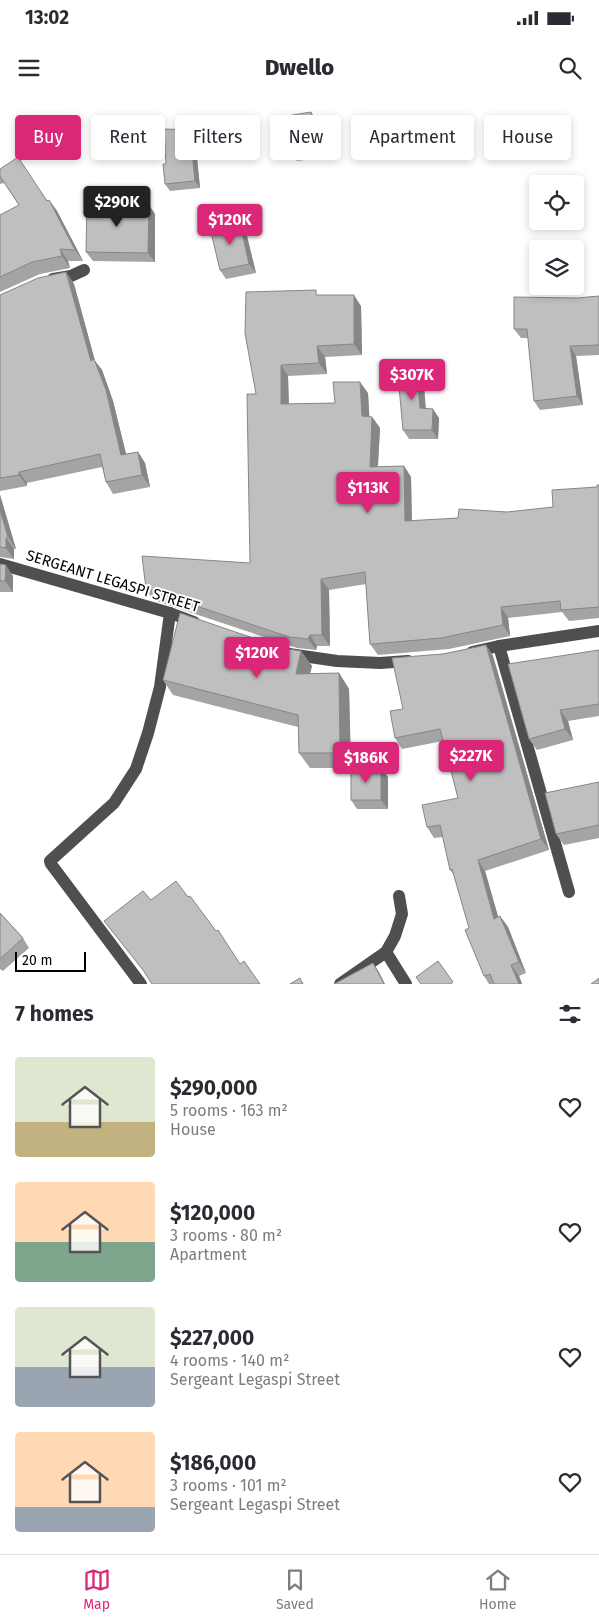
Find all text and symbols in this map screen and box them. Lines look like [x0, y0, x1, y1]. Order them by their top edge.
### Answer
text: 13:02 [25, 6, 69, 29]
icon: menu [15, 54, 43, 82]
text: Dwello [265, 54, 334, 81]
icon: search [556, 54, 584, 82]
chip: Buy [15, 115, 81, 160]
chip: Rent [91, 115, 165, 160]
chip: Filters [175, 115, 260, 160]
chip: New [270, 115, 341, 160]
chip: Apartment [351, 115, 474, 160]
chip: House [484, 115, 571, 160]
map controls [529, 175, 584, 295]
button: locate [529, 175, 584, 230]
pin: $290K [82, 186, 152, 228]
text: $290K [94, 192, 140, 211]
pin: $120K [195, 204, 265, 246]
text: $120K [208, 210, 252, 229]
button: layers [529, 240, 584, 295]
pin: $307K [377, 358, 447, 401]
text: $307K [390, 365, 434, 384]
pin: $113K [333, 472, 403, 514]
text: $113K [347, 478, 389, 497]
street label: SERGEANT LEGASPI STREET [24, 546, 202, 616]
pin: $120K [222, 636, 292, 679]
text: $120K [235, 643, 279, 662]
pin: $227K [436, 740, 506, 782]
pin: $186K [331, 742, 401, 784]
text: $227K [450, 746, 492, 765]
text: $186K [344, 748, 388, 767]
scale bar [15, 949, 86, 972]
text: 20 m [22, 952, 52, 969]
icon: filters [556, 1000, 584, 1028]
text: 7 homes [15, 1001, 94, 1027]
text: $290,000 [170, 1075, 258, 1101]
icon: home [55, 1077, 115, 1137]
icon: heart [556, 1093, 584, 1121]
text: 5 rooms · 163 m² [170, 1101, 288, 1120]
text: House [170, 1120, 216, 1139]
text: $120,000 [170, 1200, 255, 1226]
icon: home [55, 1202, 115, 1262]
icon: heart [556, 1218, 584, 1246]
text: 3 rooms · 80 m² [170, 1226, 282, 1245]
text: Apartment [170, 1245, 247, 1264]
text: $227,000 [170, 1325, 254, 1351]
icon: home [55, 1327, 115, 1387]
icon: heart [556, 1343, 584, 1371]
text: 4 rooms · 140 m² [170, 1351, 289, 1370]
text: Sergeant Legaspi Street [170, 1370, 340, 1389]
text: $186,000 [170, 1450, 256, 1476]
icon: home [55, 1452, 115, 1512]
icon: heart [556, 1468, 584, 1496]
text: 3 rooms · 101 m² [170, 1476, 287, 1495]
text: Sergeant Legaspi Street [170, 1495, 340, 1514]
tab: Map [83, 1566, 111, 1613]
tab: Saved [276, 1566, 314, 1613]
tab: Home [479, 1566, 516, 1613]

